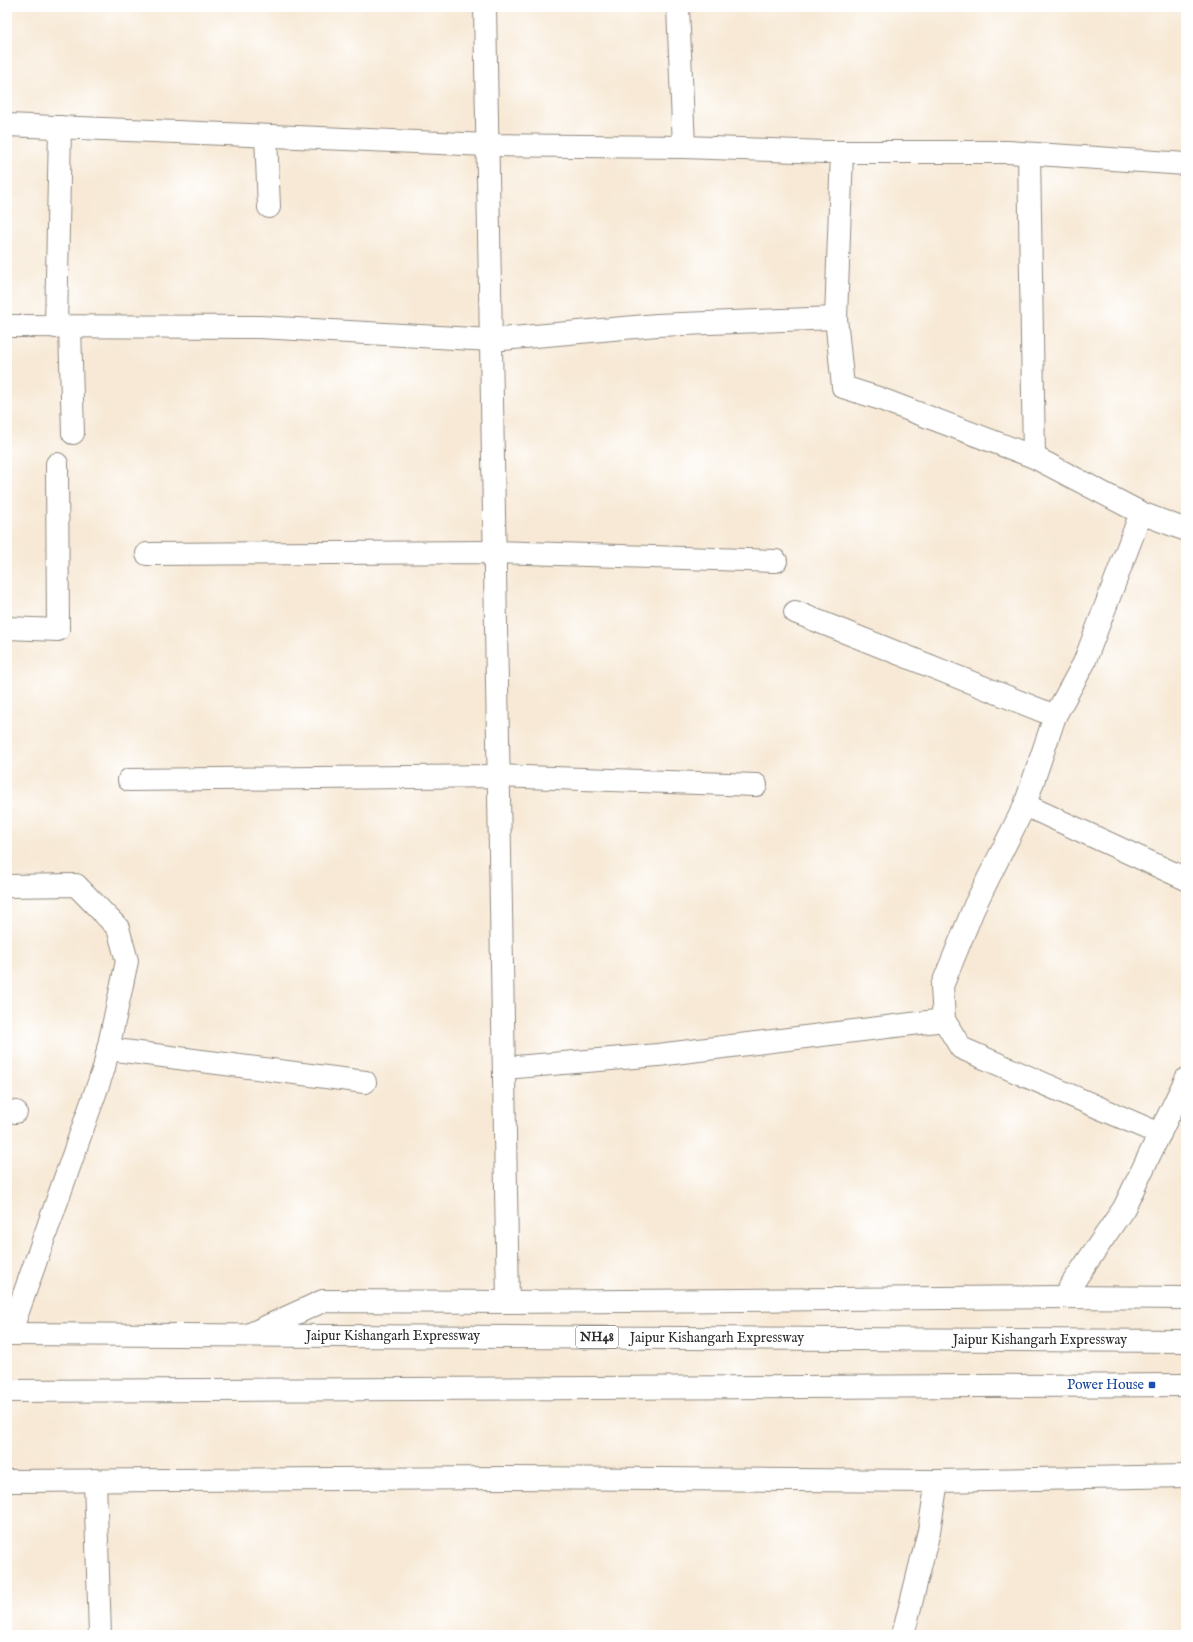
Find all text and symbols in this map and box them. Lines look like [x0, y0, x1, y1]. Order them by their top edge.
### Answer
road number: NH48 [576, 1326, 618, 1348]
street label: Jaipur Kishangarh Expressway [304, 1327, 480, 1345]
street label: Jaipur Kishangarh Expressway [628, 1329, 804, 1347]
street label: Jaipur Kishangarh Expressway [951, 1331, 1127, 1349]
place label: Power House [1067, 1376, 1145, 1394]
marker: Power House [1147, 1380, 1157, 1390]

